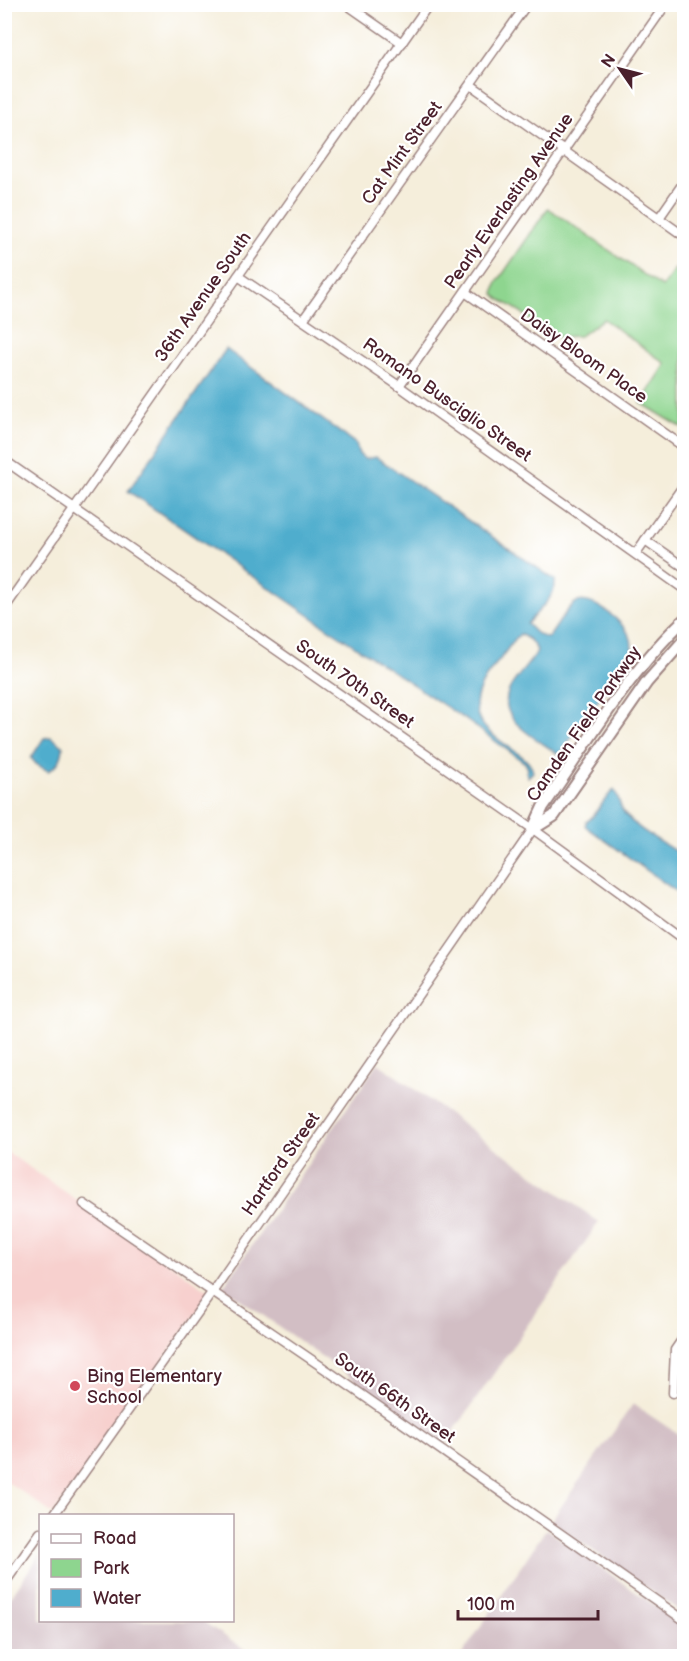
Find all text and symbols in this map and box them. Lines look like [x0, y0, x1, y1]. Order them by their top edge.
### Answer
north arrow [590, 39, 650, 99]
text: N [598, 51, 620, 72]
street label: Cat Mint Street [357, 97, 447, 209]
street label: Pearly Everlasting Avenue [440, 109, 578, 293]
street label: 36th Avenue South [150, 228, 256, 366]
street label: Daisy Bloom Place [516, 304, 652, 408]
street label: Romano Busciglio Street [359, 334, 536, 467]
street label: South 70th Street [292, 635, 419, 733]
street label: Camden Field Parkway [522, 642, 646, 806]
street label: Hartford Street [238, 1108, 325, 1220]
street label: South 66th Street [331, 1348, 460, 1448]
place label: Bing Elementary School [87, 1366, 223, 1408]
marker: Bing Elementary School [68, 1379, 82, 1393]
legend [39, 1514, 234, 1622]
text: Road [93, 1528, 137, 1549]
text: Park [93, 1558, 129, 1579]
scale bar [458, 1583, 598, 1621]
text: Water [93, 1588, 141, 1609]
text: 100 m [467, 1594, 515, 1615]

